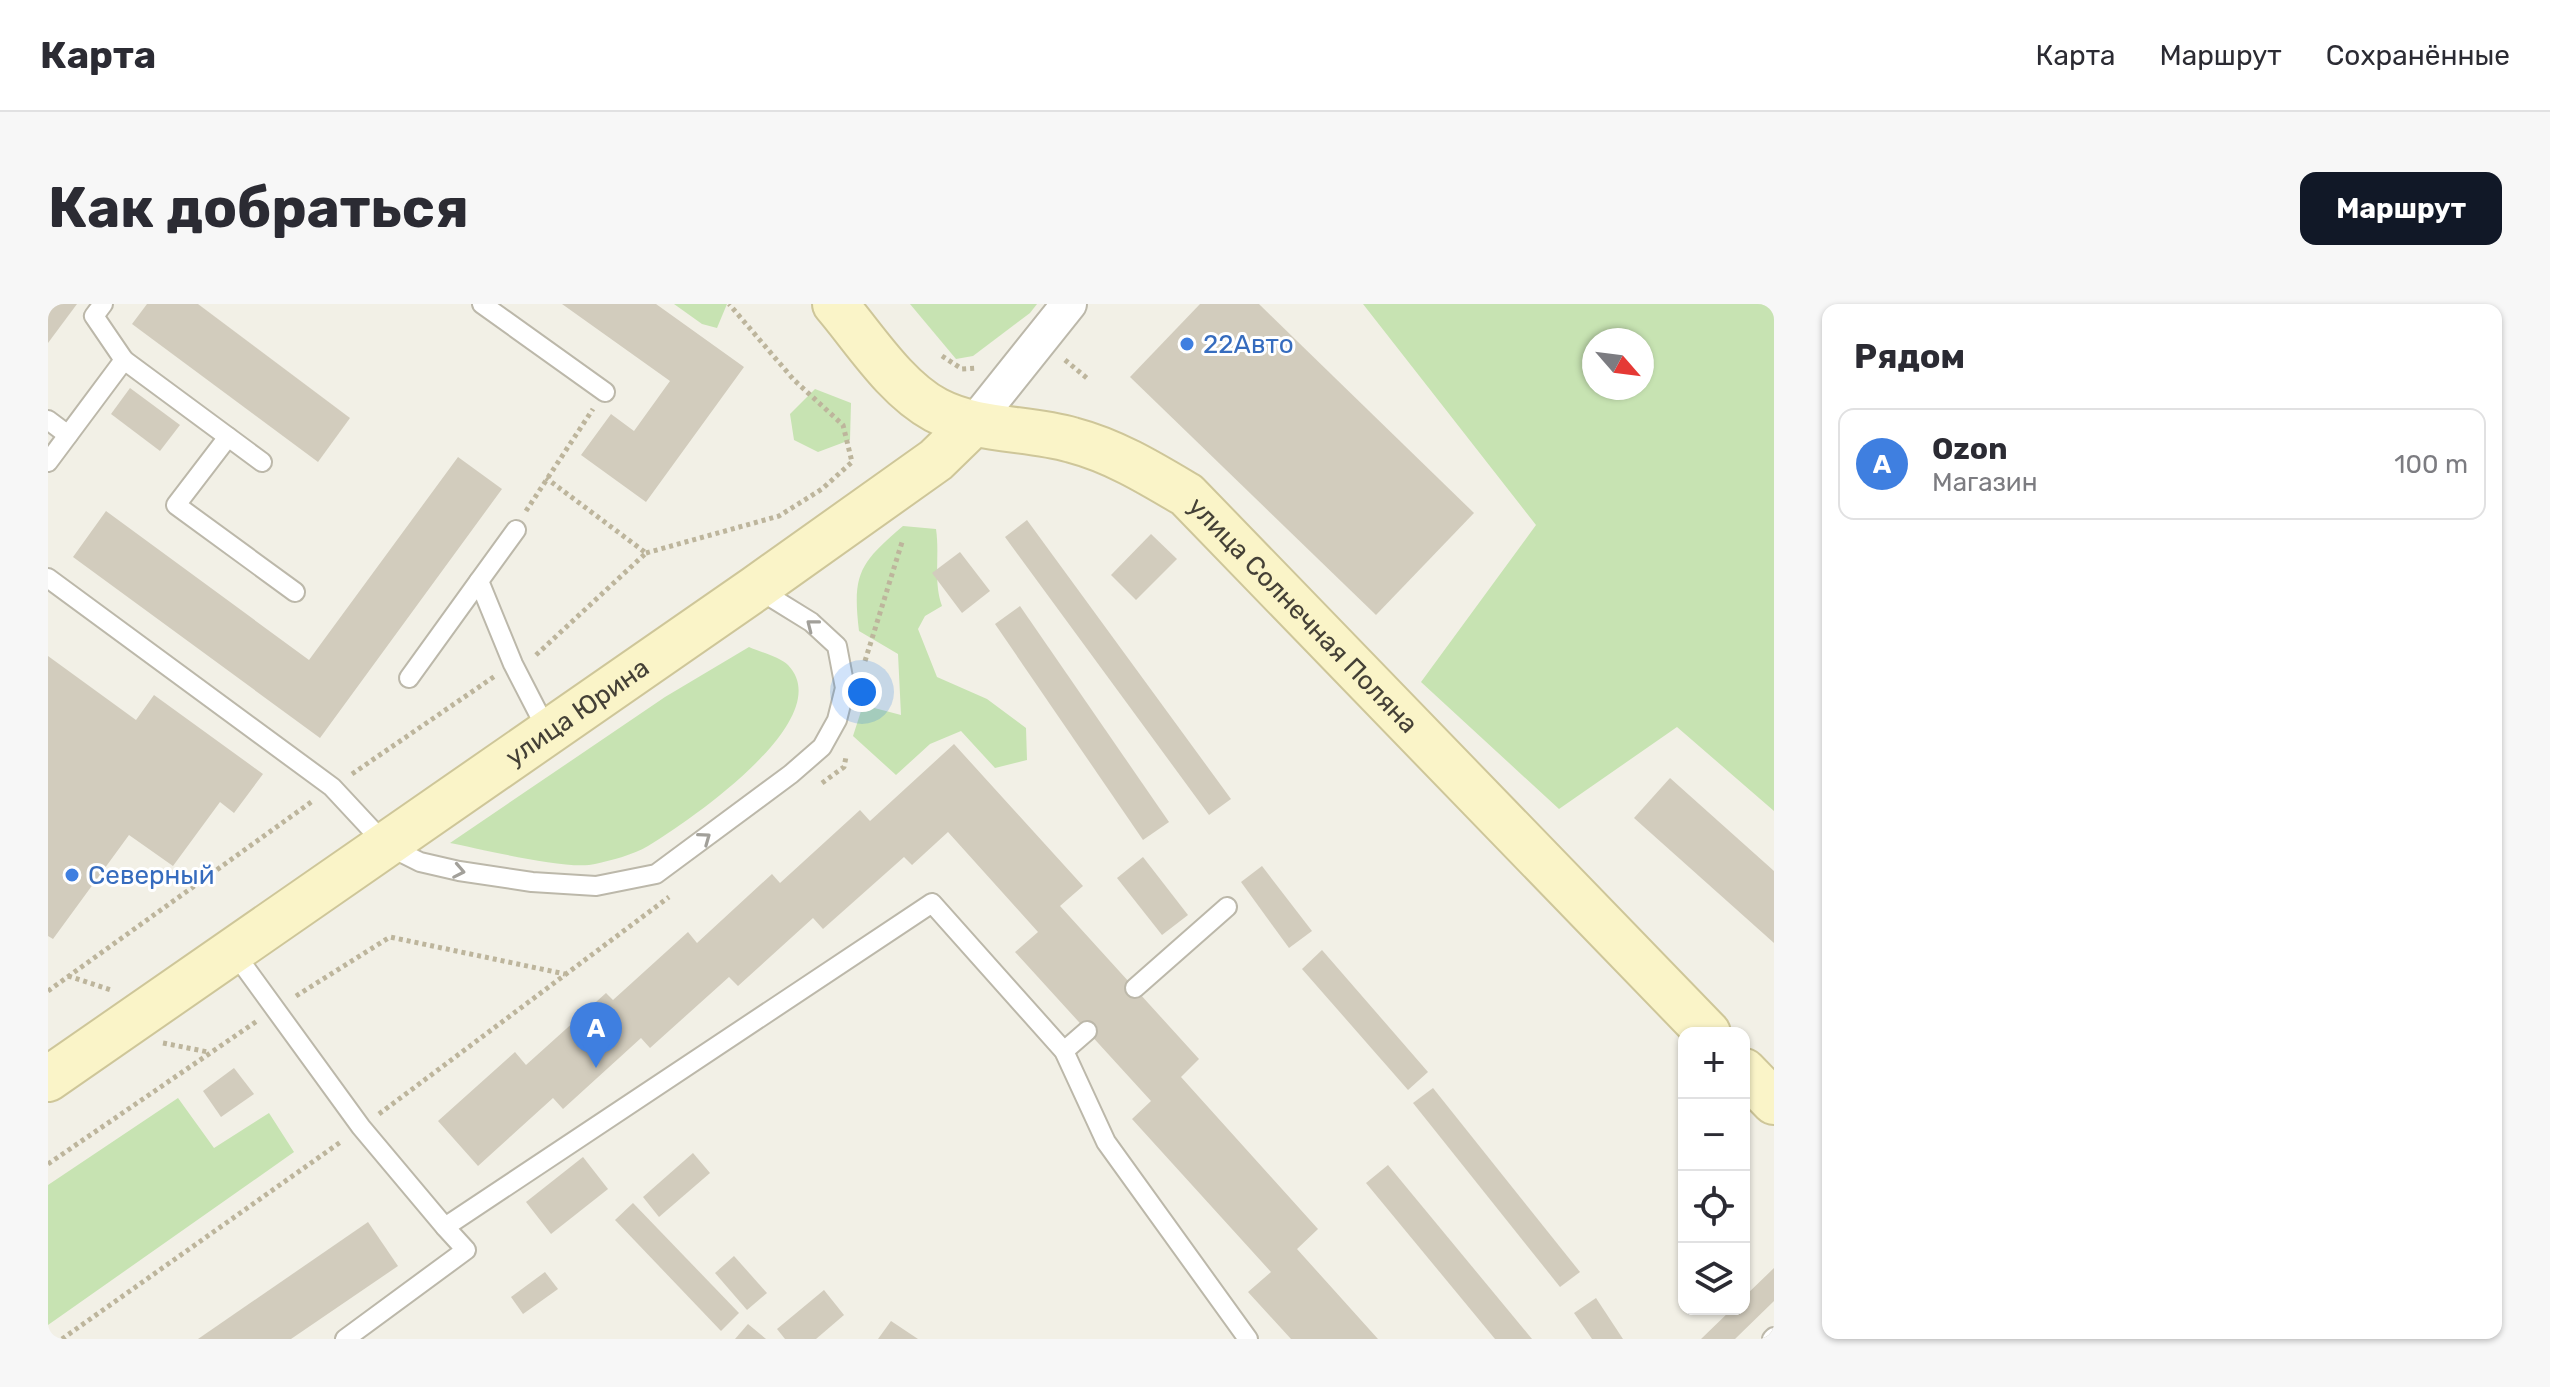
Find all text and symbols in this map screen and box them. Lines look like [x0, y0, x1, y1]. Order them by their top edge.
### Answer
text: Карта [40, 32, 156, 78]
text: Карта [2036, 39, 2115, 72]
text: Маршрут [2159, 39, 2282, 72]
text: Сохранённые [2326, 39, 2510, 72]
button: Маршрут [2300, 172, 2502, 245]
text: Как добраться [48, 175, 469, 241]
north arrow [1582, 328, 1654, 400]
place label: 22Авто [1203, 329, 1294, 360]
marker: 22Авто [1178, 335, 1196, 353]
text: Рядом [1854, 336, 1965, 377]
text: Ozon [1932, 431, 2007, 467]
text: A [1873, 449, 1891, 480]
text: 100 m [2394, 449, 2468, 480]
text: Магазин [1932, 467, 2038, 498]
street label: улица Солнечная Поляна [1181, 491, 1424, 740]
one-way arrow [806, 620, 821, 634]
street label: улица Юрина [500, 652, 655, 773]
your location [842, 672, 882, 712]
one-way arrow [696, 833, 710, 848]
place label: Северный [88, 860, 215, 891]
one-way arrow [452, 861, 465, 878]
marker: Северный [63, 866, 81, 884]
pin: A [570, 1002, 622, 1068]
map controls [1678, 1027, 1750, 1315]
button: + [1678, 1027, 1750, 1099]
button: − [1678, 1099, 1750, 1171]
button: locate [1678, 1171, 1750, 1243]
button: layers [1678, 1243, 1750, 1315]

